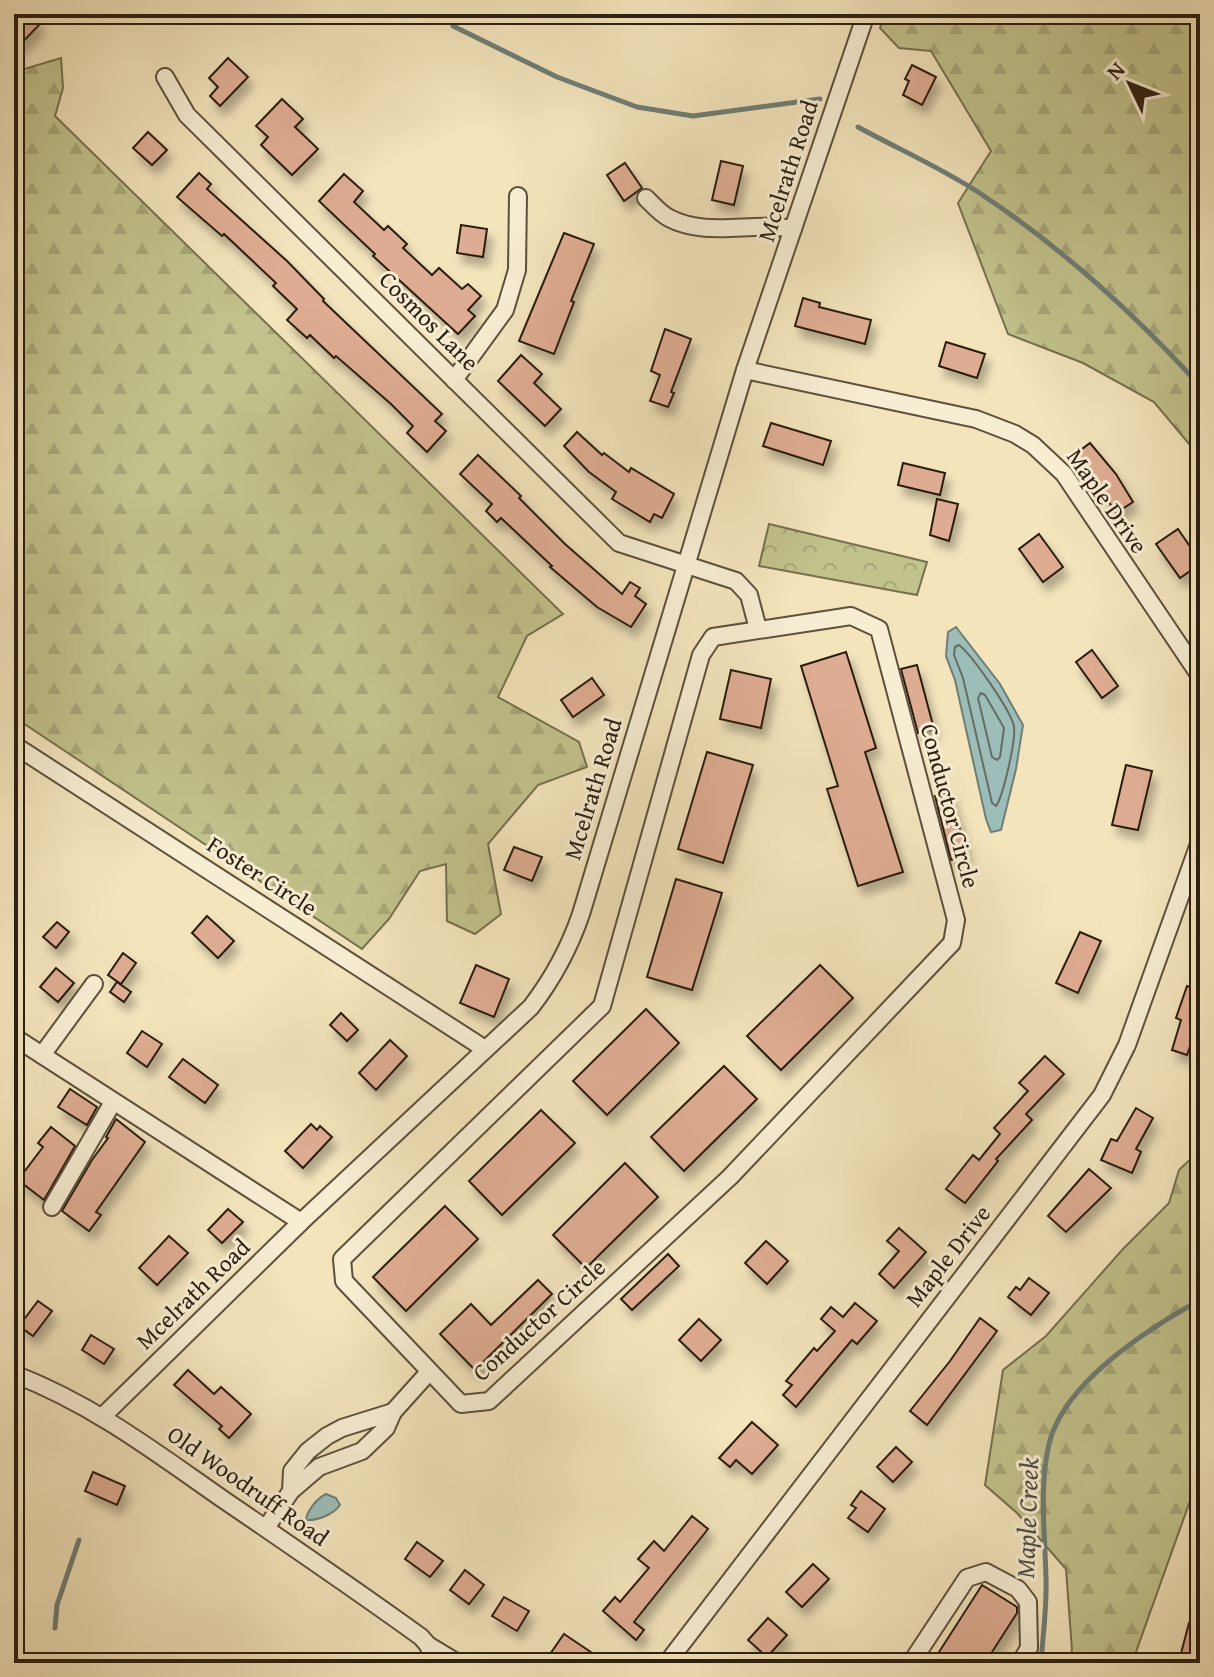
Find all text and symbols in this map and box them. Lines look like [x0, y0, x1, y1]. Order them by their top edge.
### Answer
north arrow [1090, 44, 1170, 124]
text: N [1099, 54, 1132, 87]
street label: Mcelrath Road [748, 95, 827, 246]
street label: Cosmos Lane [371, 263, 487, 379]
street label: Maple Drive [1058, 441, 1156, 560]
street label: Mcelrath Road [554, 713, 631, 864]
street label: Conductor Circle [912, 720, 989, 892]
street label: Foster Circle [200, 827, 324, 924]
street label: Maple Drive [897, 1197, 999, 1314]
street label: Mcelrath Road [128, 1230, 258, 1357]
street label: Conductor Circle [464, 1250, 613, 1389]
street label: Old Woodruff Road [160, 1417, 336, 1555]
water label: Maple Creek [1005, 1457, 1048, 1579]

